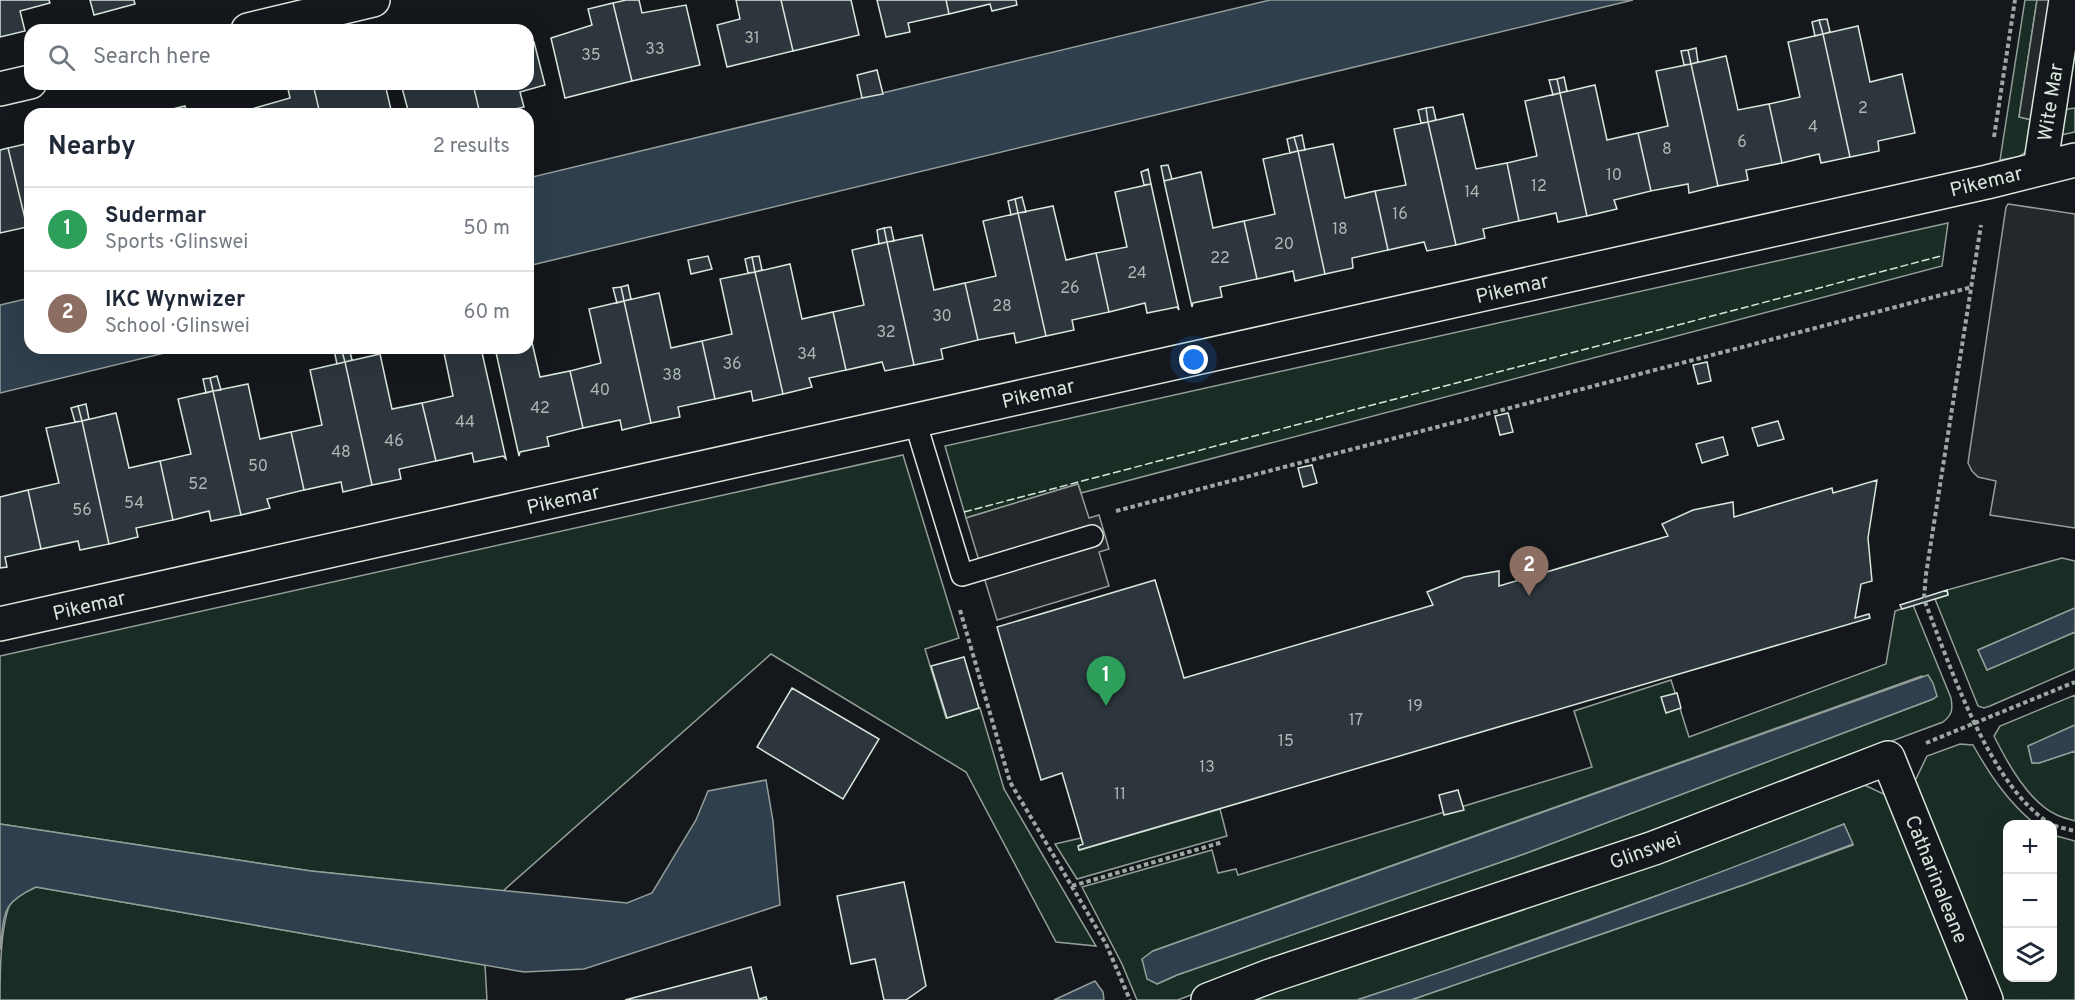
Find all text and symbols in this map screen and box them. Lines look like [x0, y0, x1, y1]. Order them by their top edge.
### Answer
search box [24, 24, 534, 90]
house number: 31 [744, 29, 760, 49]
house number: 33 [645, 40, 665, 60]
icon: search [45, 41, 78, 74]
text: Search here [93, 44, 211, 71]
house number: 35 [581, 46, 601, 66]
street label: Wite Mar [2033, 61, 2071, 143]
house number: 2 [1858, 99, 1868, 119]
house number: 4 [1808, 118, 1818, 138]
text: Nearby [48, 131, 136, 164]
house number: 6 [1737, 133, 1747, 153]
text: 2 results [433, 134, 510, 160]
house number: 8 [1662, 140, 1672, 160]
street label: Pikemar [1947, 161, 2026, 205]
house number: 10 [1606, 166, 1622, 186]
house number: 12 [1531, 177, 1547, 197]
house number: 14 [1464, 183, 1480, 203]
text: Sudermar [105, 203, 206, 230]
house number: 16 [1392, 205, 1408, 225]
text: 1 [64, 216, 72, 242]
text: 50 m [463, 216, 510, 242]
house number: 18 [1332, 220, 1348, 240]
text: Sports · Glinswei [105, 230, 248, 256]
house number: 20 [1274, 235, 1294, 255]
house number: 22 [1210, 249, 1230, 269]
house number: 24 [1127, 264, 1147, 284]
street label: Pikemar [1473, 269, 1552, 311]
house number: 26 [1060, 279, 1080, 299]
text: IKC Wynwizer [105, 287, 245, 314]
house number: 28 [992, 297, 1012, 317]
text: 2 [61, 300, 74, 326]
text: 60 m [464, 300, 510, 326]
house number: 30 [932, 307, 952, 327]
text: School · Glinswei [105, 314, 250, 340]
house number: 32 [876, 323, 896, 343]
house number: 34 [797, 345, 817, 365]
your location [1179, 345, 1208, 374]
house number: 36 [722, 355, 742, 375]
house number: 38 [662, 366, 682, 386]
street label: Pikemar [999, 374, 1078, 416]
house number: 40 [590, 381, 610, 401]
house number: 42 [530, 399, 550, 419]
house number: 44 [455, 413, 475, 433]
house number: 46 [384, 432, 404, 452]
house number: 48 [331, 443, 351, 463]
house number: 50 [248, 457, 268, 477]
house number: 52 [188, 475, 208, 495]
street label: Pikemar [524, 480, 603, 522]
house number: 54 [124, 494, 144, 514]
house number: 56 [72, 501, 92, 521]
pin: 2 [1510, 546, 1549, 596]
street label: Pikemar [50, 586, 129, 628]
pin: 1 [1086, 656, 1126, 706]
house number: 19 [1407, 697, 1423, 717]
house number: 17 [1349, 711, 1363, 731]
house number: 15 [1278, 732, 1294, 752]
house number: 13 [1199, 758, 1215, 778]
house number: 11 [1114, 785, 1126, 805]
street label: Catharinaleane [1898, 812, 1973, 948]
map controls [2003, 820, 2057, 982]
button: + [2003, 820, 2057, 874]
street label: Glinswei [1606, 827, 1685, 877]
button: − [2003, 874, 2057, 928]
button: layers [2003, 928, 2057, 982]

